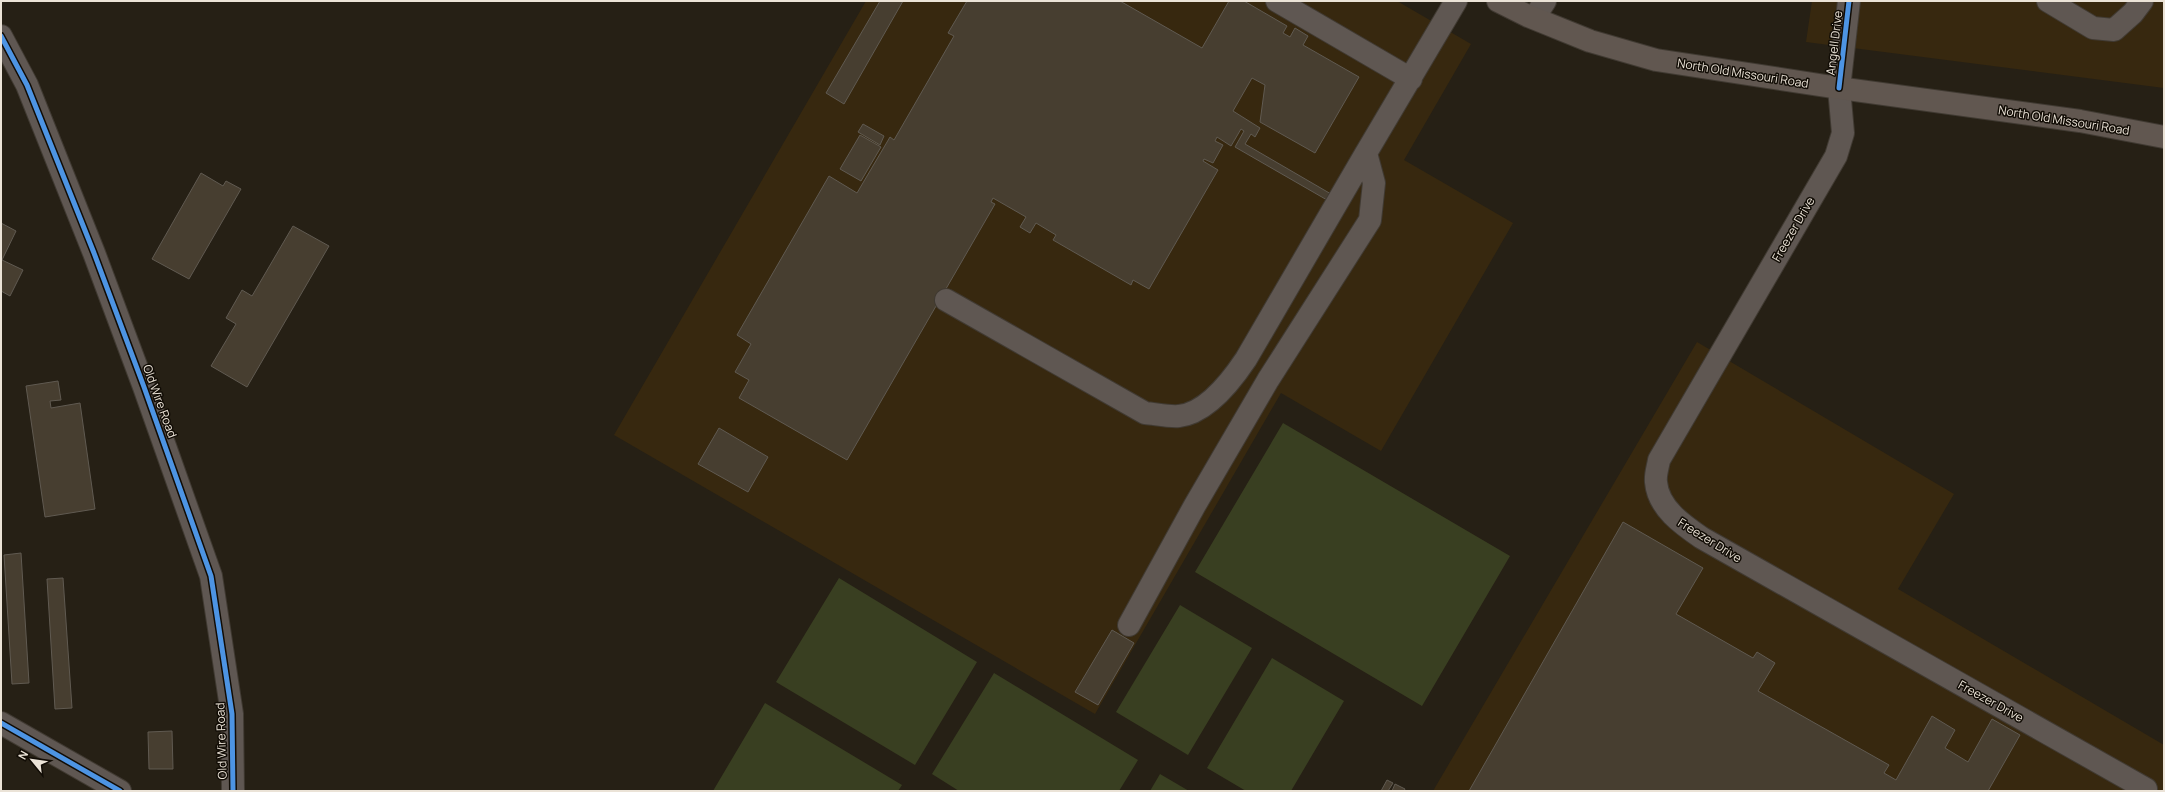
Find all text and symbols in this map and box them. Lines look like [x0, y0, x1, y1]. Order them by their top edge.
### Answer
street label: Angell Drive [1822, 10, 1846, 76]
street label: North Old Missouri Road [1676, 54, 1810, 92]
street label: North Old Missouri Road [1997, 101, 2131, 139]
street label: Freezer Drive [1768, 194, 1818, 264]
street label: Old Wire Road [139, 362, 181, 440]
street label: Freezer Drive [1675, 514, 1745, 566]
street label: Freezer Drive [1955, 676, 2027, 726]
street label: Old Wire Road [211, 702, 231, 780]
north arrow [12, 740, 52, 780]
text: N [14, 748, 31, 762]

